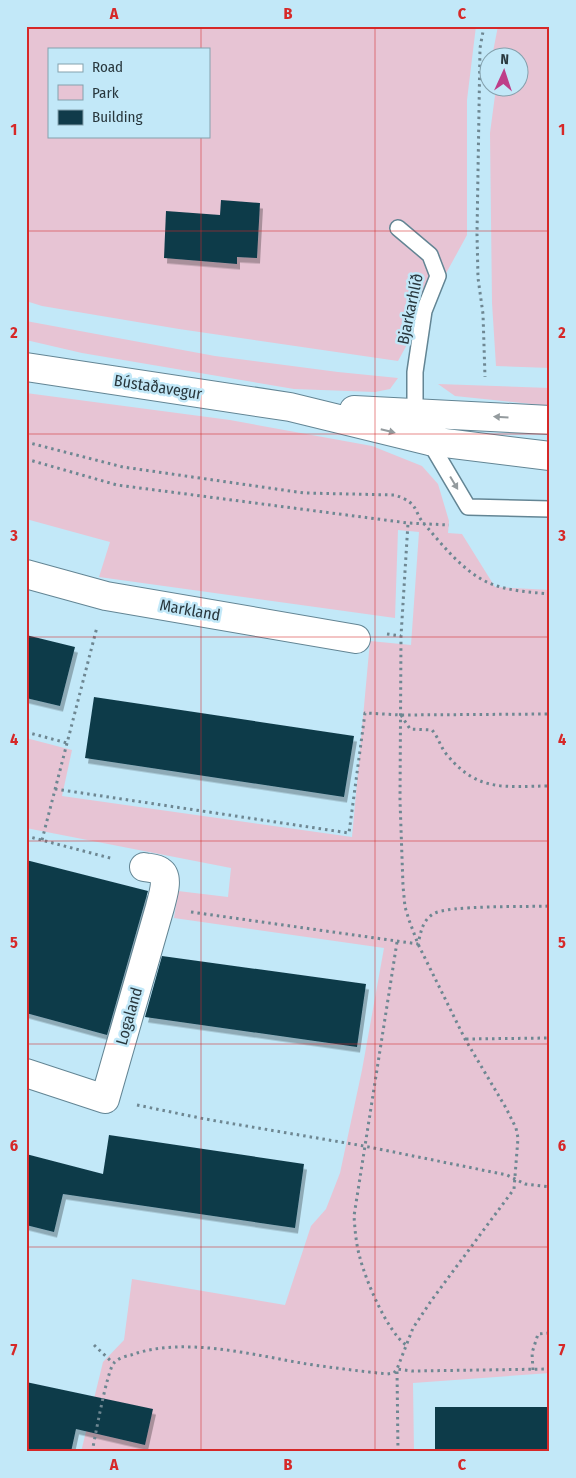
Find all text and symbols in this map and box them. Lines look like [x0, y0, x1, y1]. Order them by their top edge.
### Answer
text: A [109, 4, 119, 23]
text: B [284, 4, 293, 23]
text: C [458, 4, 467, 23]
legend [48, 48, 210, 138]
north arrow [478, 48, 528, 98]
text: N [500, 51, 509, 68]
text: Road [92, 58, 123, 76]
text: Park [92, 84, 119, 102]
text: Building [92, 108, 143, 126]
text: 1 [11, 120, 17, 139]
text: 1 [559, 120, 565, 139]
street label: Bjarkarhlíð [393, 272, 427, 346]
text: 2 [9, 323, 18, 342]
text: 2 [557, 323, 566, 342]
street label: Bústaðavegur [113, 371, 204, 403]
one-way arrow [493, 413, 509, 421]
one-way arrow [381, 427, 396, 435]
one-way arrow [450, 477, 459, 490]
text: 3 [9, 526, 18, 545]
text: 3 [557, 526, 566, 545]
street label: Markland [158, 595, 222, 625]
text: 4 [10, 730, 18, 749]
text: 4 [558, 730, 566, 749]
text: 5 [10, 933, 18, 952]
text: 5 [558, 933, 566, 952]
street label: Logaland [112, 985, 146, 1047]
text: 6 [10, 1136, 18, 1155]
text: 6 [558, 1136, 566, 1155]
text: 7 [11, 1340, 18, 1359]
text: 7 [559, 1340, 566, 1359]
text: A [109, 1455, 119, 1474]
text: B [284, 1455, 293, 1474]
text: C [458, 1455, 467, 1474]

